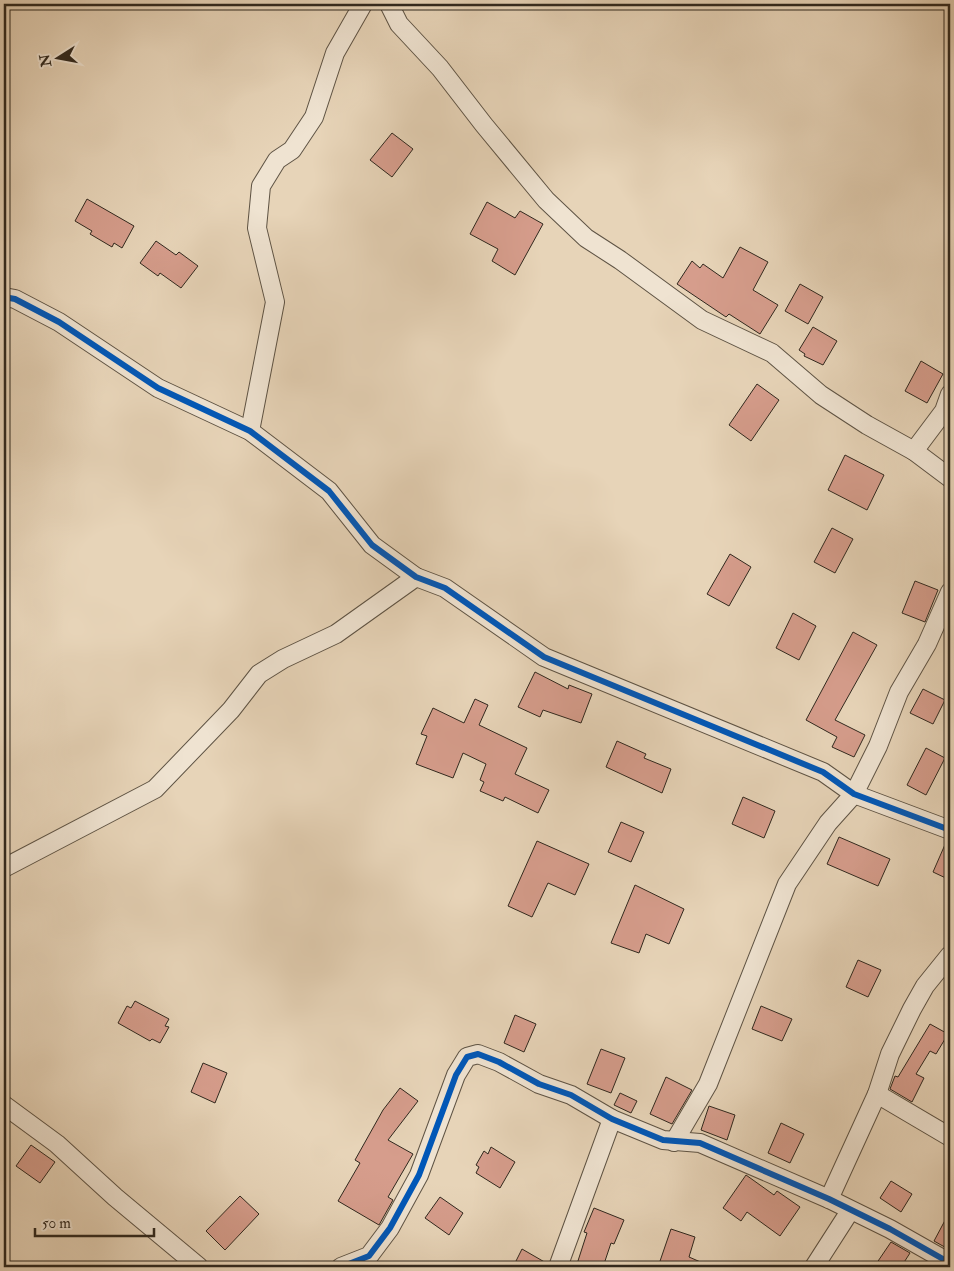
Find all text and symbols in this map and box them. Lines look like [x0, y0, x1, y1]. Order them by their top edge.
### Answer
north arrow [32, 32, 82, 82]
text: N [36, 52, 55, 69]
scale bar [35, 1206, 154, 1238]
text: 50 m [42, 1214, 71, 1233]

